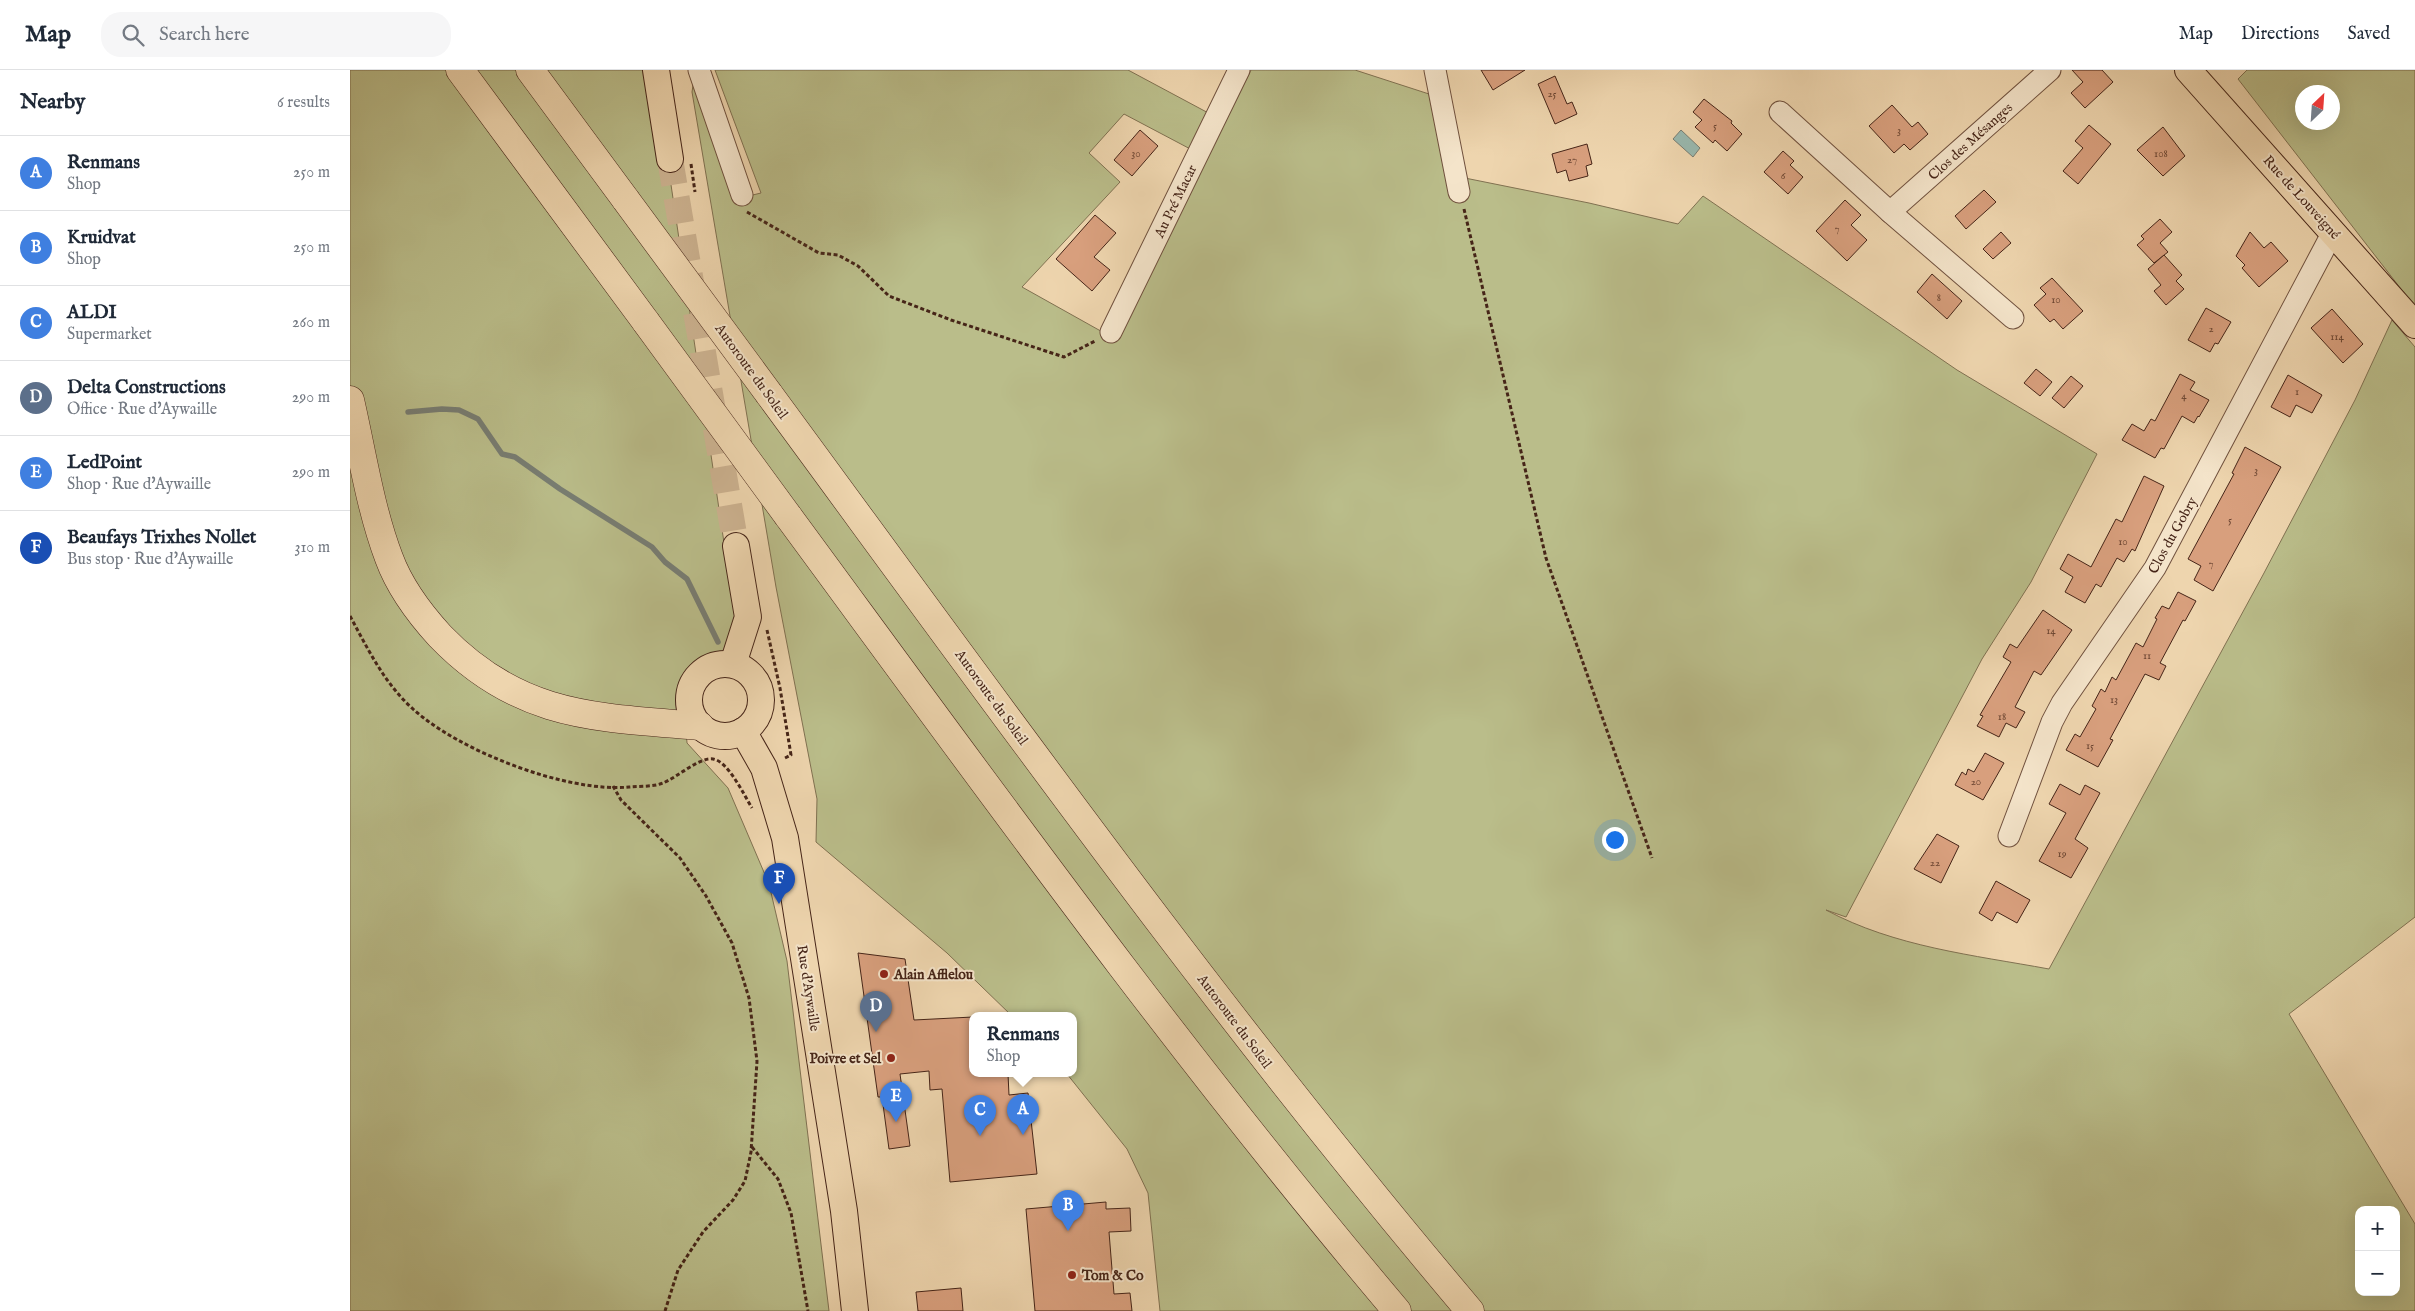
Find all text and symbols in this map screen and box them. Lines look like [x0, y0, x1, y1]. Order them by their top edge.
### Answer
search box [101, 12, 451, 57]
text: Map [25, 19, 71, 50]
icon: search [119, 21, 147, 49]
text: Search here [159, 23, 250, 47]
text: Map [2179, 23, 2213, 46]
text: Directions [2241, 23, 2319, 46]
text: Saved [2347, 23, 2390, 46]
north arrow [2295, 85, 2340, 130]
house number: 25 [1547, 87, 1557, 101]
text: Nearby [20, 89, 85, 116]
text: 6 results [277, 93, 330, 113]
street label: Clos des Mésanges [1925, 99, 2017, 185]
house number: 5 [1713, 119, 1717, 133]
house number: 3 [1897, 124, 1901, 138]
house number: 30 [1131, 147, 1141, 161]
house number: 108 [2154, 147, 2168, 161]
text: Renmans [67, 151, 140, 175]
street label: Rue de Louveigné [2259, 152, 2344, 244]
house number: 27 [1567, 153, 1577, 167]
street label: Au Pré Macar [1150, 162, 1201, 242]
text: A [31, 163, 41, 183]
text: 250 m [293, 163, 330, 183]
house number: 6 [1781, 169, 1786, 183]
text: Shop [67, 175, 101, 195]
house number: 7 [1834, 222, 1840, 236]
text: Kruidvat [67, 226, 136, 250]
text: B [31, 238, 41, 258]
text: 250 m [293, 238, 330, 258]
text: Shop [67, 250, 101, 270]
house number: 8 [1937, 291, 1941, 305]
house number: 10 [2051, 293, 2061, 307]
text: ALDI [67, 301, 117, 325]
text: C [30, 313, 42, 333]
text: 260 m [292, 313, 330, 333]
street label: Autoroute du Soleil [710, 320, 792, 423]
house number: 2 [2208, 322, 2214, 336]
text: Supermarket [67, 325, 152, 345]
house number: 114 [2330, 330, 2344, 344]
text: Delta Constructions [67, 376, 226, 400]
house number: 1 [2295, 385, 2299, 399]
text: D [30, 388, 42, 408]
text: 290 m [292, 388, 330, 408]
house number: 4 [2181, 389, 2187, 403]
text: Office · Rue d'Aywaille [67, 400, 217, 420]
text: LedPoint [67, 451, 142, 475]
text: E [30, 463, 42, 483]
text: 290 m [292, 463, 330, 483]
house number: 3 [2254, 464, 2258, 478]
text: Shop · Rue d'Aywaille [67, 475, 211, 495]
street label: Clos du Gobry [2144, 494, 2201, 577]
house number: 5 [2228, 513, 2232, 527]
text: Beaufays Trixhes Nollet [67, 526, 256, 550]
house number: 10 [2118, 535, 2128, 549]
text: F [31, 538, 41, 558]
text: 310 m [294, 538, 330, 558]
text: Bus stop · Rue d'Aywaille [67, 550, 233, 570]
house number: 7 [2208, 557, 2214, 571]
house number: 14 [2046, 624, 2056, 638]
street label: Autoroute du Soleil [950, 646, 1032, 749]
house number: 11 [2143, 649, 2151, 663]
house number: 13 [2110, 693, 2118, 707]
house number: 18 [1998, 710, 2006, 724]
house number: 15 [2086, 739, 2094, 753]
house number: 20 [1971, 775, 1981, 789]
your location [1602, 827, 1628, 853]
house number: 19 [2058, 847, 2067, 861]
house number: 22 [1930, 856, 1940, 870]
pin: F [763, 863, 795, 904]
street label: Rue d'Aywaille [792, 944, 824, 1033]
place label: Alain Afflelou [893, 966, 974, 984]
marker: Alain Afflelou [878, 968, 890, 980]
street label: Autoroute du Soleil [1192, 970, 1276, 1072]
pin: D [860, 991, 892, 1032]
popup [969, 1012, 1077, 1077]
text: Renmans [987, 1023, 1059, 1047]
text: Shop [987, 1047, 1021, 1067]
place label: Poivre et Sel [809, 1050, 882, 1068]
marker: Poivre et Sel [885, 1052, 897, 1064]
pin: E [880, 1081, 912, 1122]
pin: A [1007, 1094, 1039, 1135]
pin: C [964, 1095, 996, 1136]
pin: B [1052, 1190, 1084, 1231]
map controls [2355, 1206, 2400, 1296]
button: + [2355, 1206, 2400, 1251]
button: − [2355, 1251, 2400, 1296]
place label: Tom & Co [1081, 1267, 1144, 1285]
marker: Tom & Co [1066, 1269, 1078, 1281]

